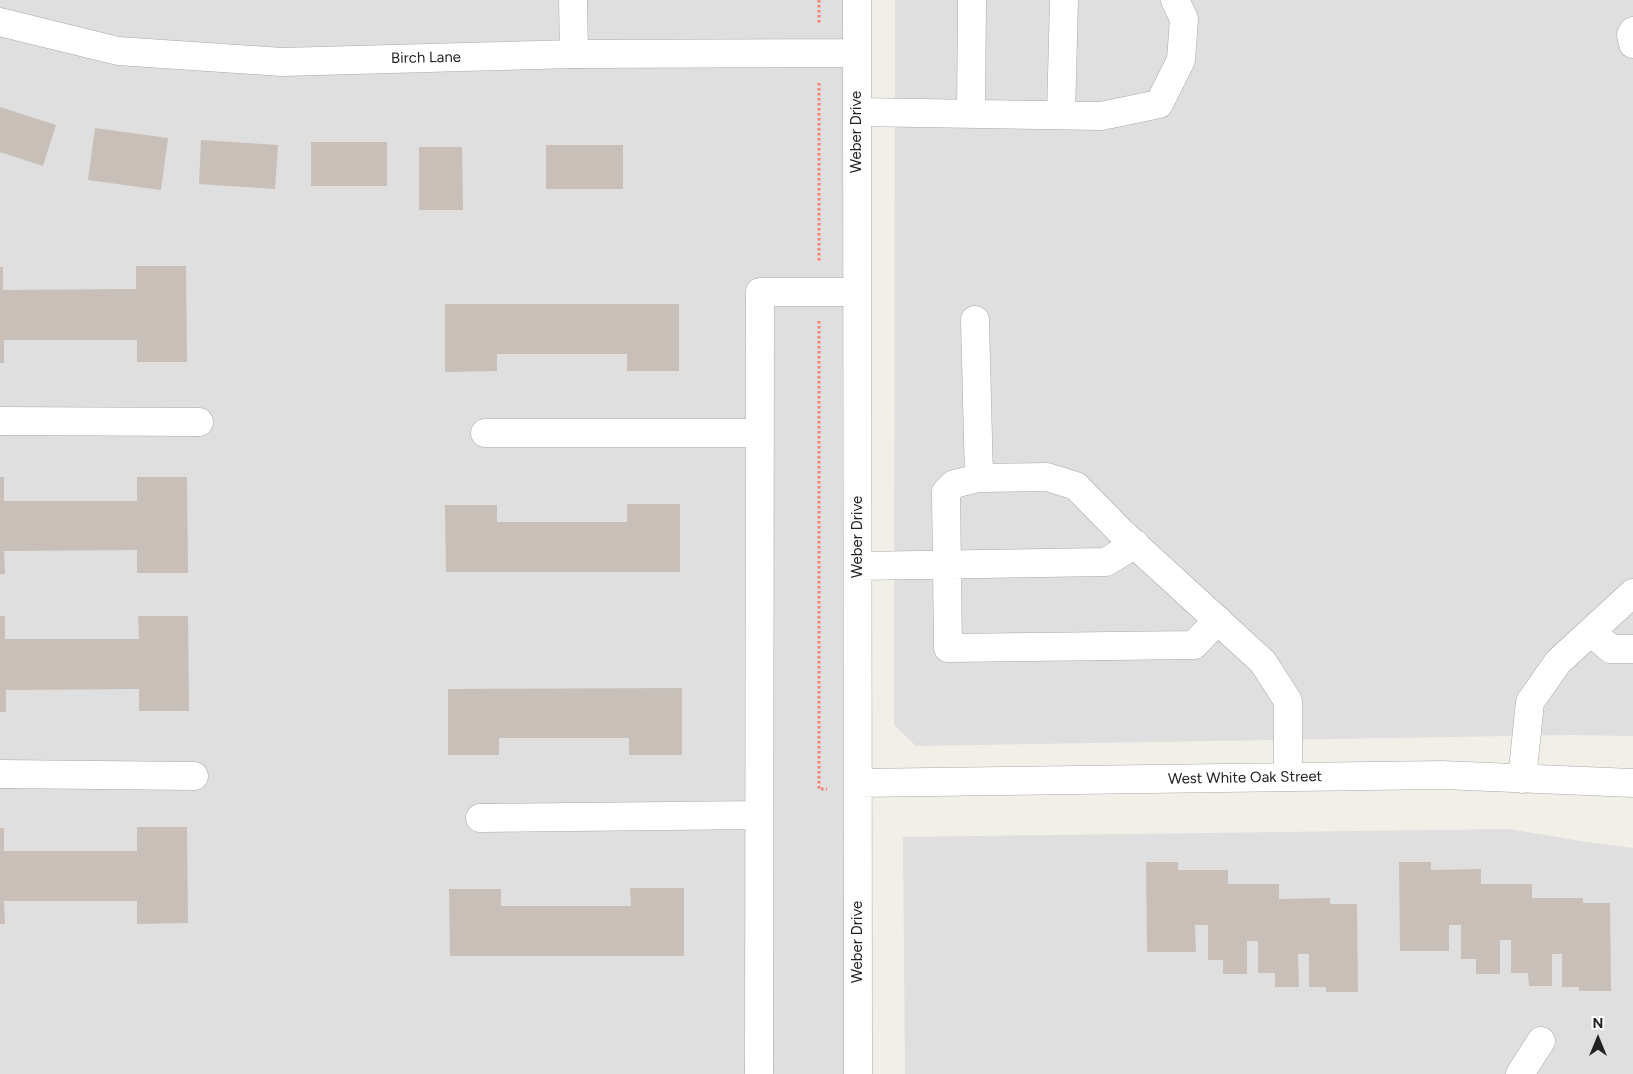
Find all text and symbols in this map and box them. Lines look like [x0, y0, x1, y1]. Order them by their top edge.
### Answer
street label: Birch Lane [391, 48, 461, 68]
street label: Weber Drive [848, 91, 866, 173]
street label: Weber Drive [849, 496, 867, 578]
street label: West White Oak Street [1168, 768, 1322, 788]
street label: Weber Drive [849, 901, 867, 983]
north arrow [1573, 1014, 1623, 1064]
text: N [1593, 1015, 1603, 1032]

